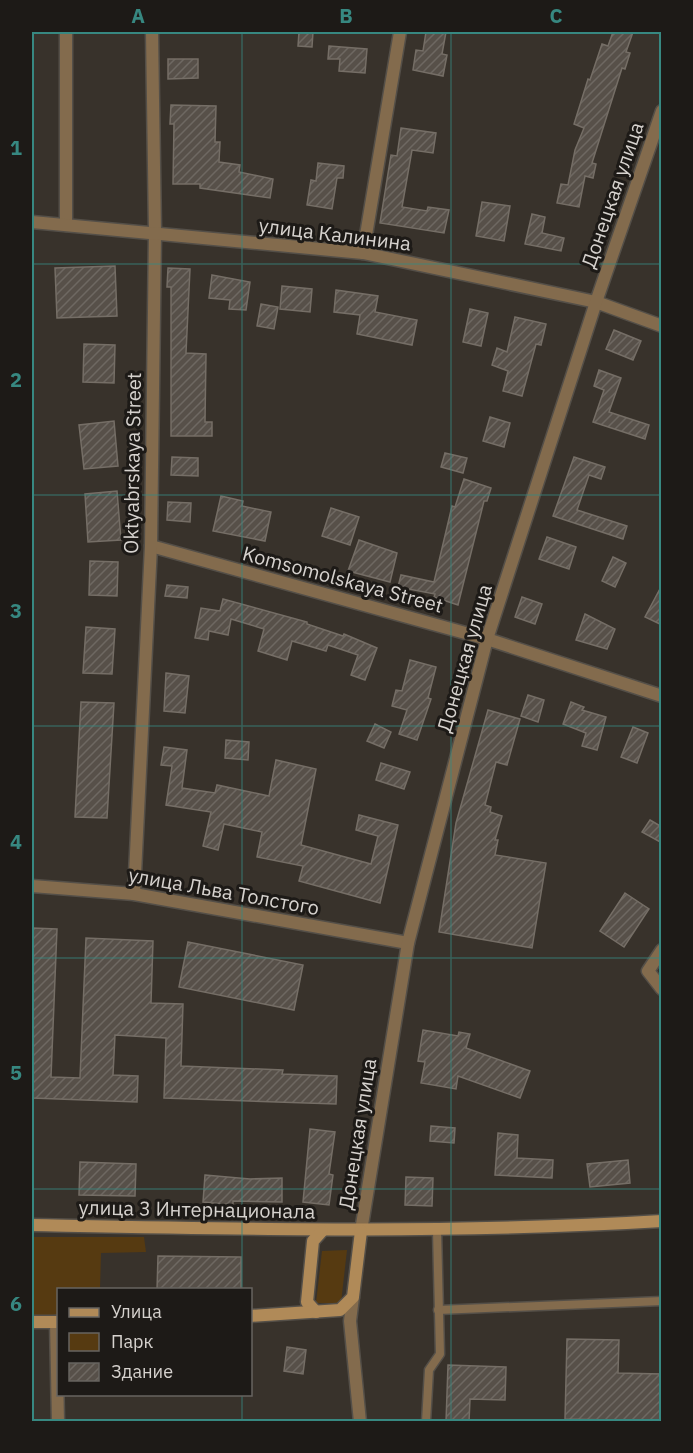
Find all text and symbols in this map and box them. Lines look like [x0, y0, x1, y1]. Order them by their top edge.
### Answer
text: A [131, 2, 145, 29]
text: B [339, 2, 353, 29]
text: C [549, 2, 563, 29]
street label: Донецкая улица [574, 118, 650, 272]
text: 1 [10, 134, 22, 161]
street label: улица Калинина [257, 211, 413, 257]
text: 2 [10, 366, 22, 393]
street label: Oktyabrskaya Street [117, 372, 147, 554]
street label: Komsomolskaya Street [240, 539, 446, 619]
street label: Донецкая улица [430, 581, 498, 735]
text: 3 [10, 597, 22, 624]
text: 4 [10, 828, 22, 855]
street label: улица Льва Толстого [126, 861, 322, 921]
street label: Донецкая улица [332, 1056, 382, 1212]
text: 5 [10, 1059, 22, 1086]
street label: улица 3 Интернационала [79, 1193, 316, 1225]
legend [57, 1288, 252, 1396]
text: 6 [10, 1290, 22, 1317]
text: Улица [111, 1300, 162, 1323]
text: Парк [111, 1330, 154, 1353]
text: Здание [111, 1360, 173, 1383]

